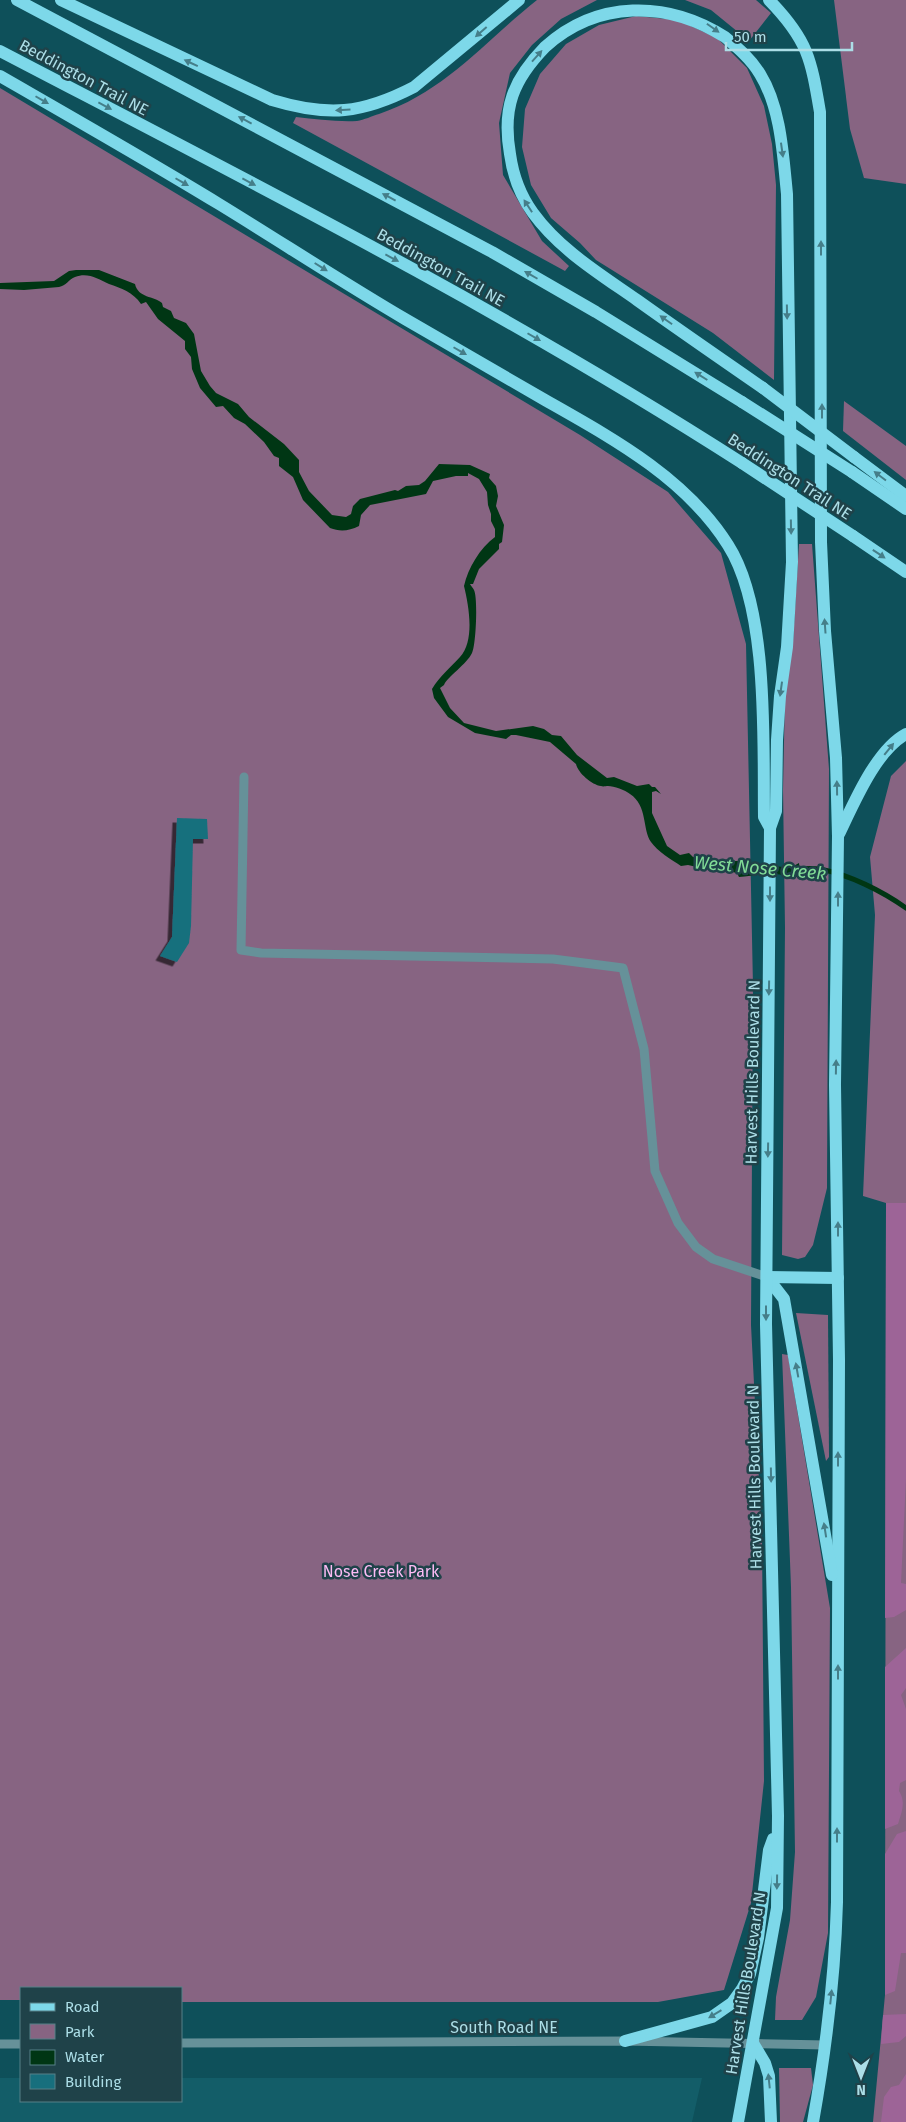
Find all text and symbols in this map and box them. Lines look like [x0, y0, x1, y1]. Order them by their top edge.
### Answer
scale bar [726, 20, 852, 52]
one-way arrow [706, 23, 720, 33]
one-way arrow [475, 26, 488, 37]
text: 50 m [734, 28, 767, 46]
street label: Beddington Trail NE [16, 35, 152, 119]
one-way arrow [531, 50, 543, 62]
one-way arrow [184, 58, 198, 66]
one-way arrow [36, 96, 49, 105]
one-way arrow [98, 102, 112, 110]
one-way arrow [335, 107, 351, 115]
one-way arrow [239, 116, 252, 125]
one-way arrow [778, 142, 786, 158]
one-way arrow [176, 178, 189, 187]
one-way arrow [241, 178, 256, 186]
one-way arrow [381, 193, 396, 201]
one-way arrow [524, 199, 533, 213]
street label: Beddington Trail NE [373, 224, 508, 310]
one-way arrow [817, 240, 825, 256]
one-way arrow [385, 254, 400, 262]
one-way arrow [314, 262, 328, 272]
one-way arrow [524, 271, 539, 279]
one-way arrow [784, 304, 792, 320]
one-way arrow [659, 315, 672, 325]
one-way arrow [527, 333, 542, 341]
one-way arrow [454, 346, 467, 355]
one-way arrow [694, 371, 708, 381]
one-way arrow [818, 402, 826, 418]
street label: Beddington Trail NE [724, 429, 855, 523]
one-way arrow [874, 471, 887, 482]
one-way arrow [787, 519, 795, 535]
one-way arrow [873, 550, 886, 559]
one-way arrow [820, 617, 828, 633]
one-way arrow [777, 681, 785, 697]
one-way arrow [883, 743, 894, 756]
one-way arrow [833, 779, 841, 795]
water label: West Nose Creek [693, 851, 827, 885]
one-way arrow [766, 887, 774, 903]
one-way arrow [834, 891, 842, 907]
street label: Harvest Hills Boulevard N [741, 980, 764, 1164]
one-way arrow [765, 980, 773, 996]
one-way arrow [832, 1058, 840, 1074]
one-way arrow [764, 1143, 772, 1159]
one-way arrow [834, 1221, 842, 1237]
one-way arrow [762, 1305, 770, 1321]
one-way arrow [792, 1361, 800, 1377]
street label: Harvest Hills Boulevard N [743, 1385, 766, 1569]
one-way arrow [834, 1451, 842, 1467]
one-way arrow [767, 1468, 775, 1484]
one-way arrow [820, 1522, 828, 1538]
park label: Nose Creek Park [323, 1562, 440, 1581]
one-way arrow [834, 1664, 842, 1680]
one-way arrow [833, 1826, 841, 1842]
one-way arrow [773, 1874, 781, 1890]
street label: Harvest Hills Boulevard N [722, 1890, 769, 2076]
legend [20, 1987, 182, 2102]
one-way arrow [827, 1989, 835, 2005]
text: Road [65, 1998, 100, 2016]
one-way arrow [709, 2009, 722, 2018]
street label: South Road NE [450, 2018, 558, 2037]
text: Park [65, 2023, 95, 2041]
text: Water [65, 2048, 104, 2066]
north arrow [836, 2052, 886, 2102]
one-way arrow [765, 2072, 773, 2088]
text: Building [65, 2073, 121, 2091]
text: N [856, 2081, 866, 2098]

